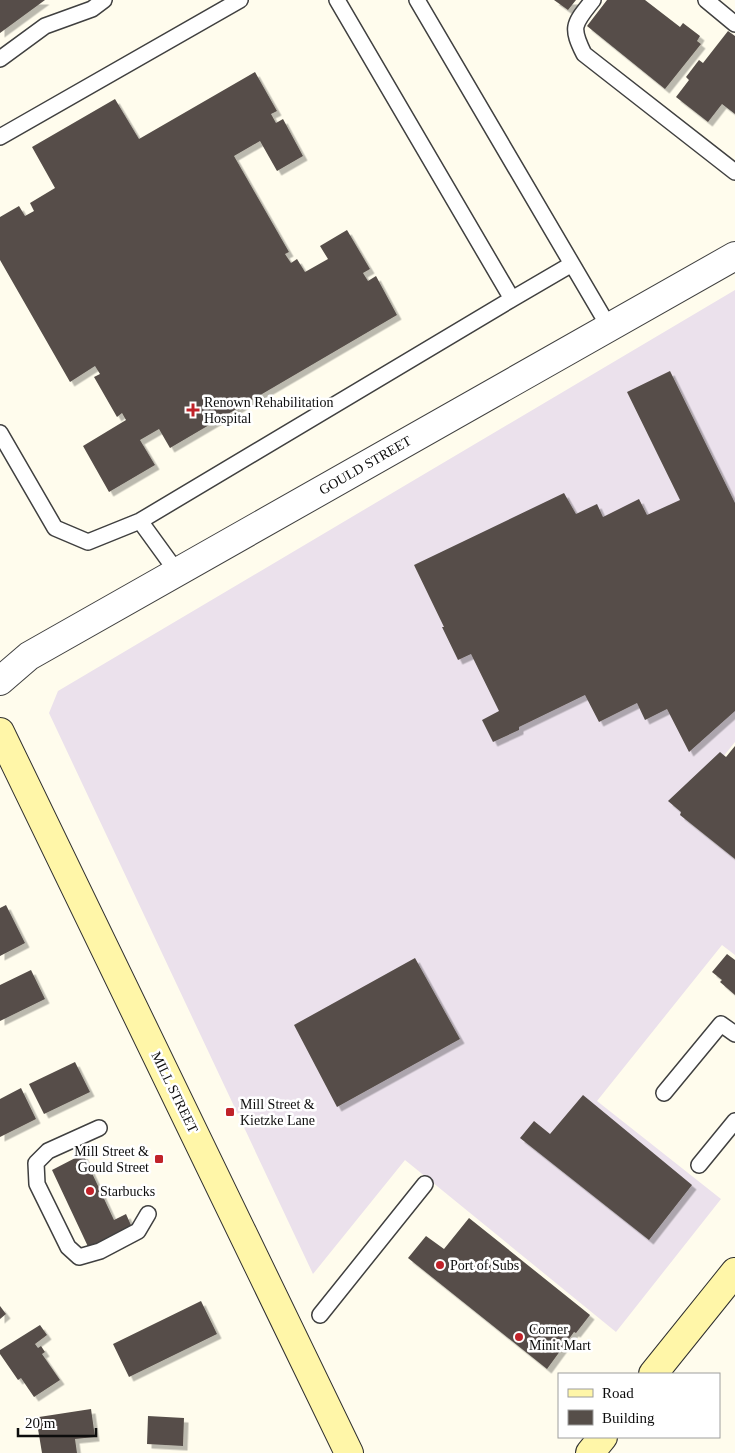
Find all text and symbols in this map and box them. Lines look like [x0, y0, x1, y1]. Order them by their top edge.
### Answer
place label: Renown Rehabilitation Hospital [204, 395, 333, 426]
marker: Renown Rehabilitation Hospital [186, 403, 200, 417]
street label: GOULD STREET [317, 433, 414, 498]
street label: MILL STREET [148, 1049, 201, 1136]
place label: Mill Street & Kietzke Lane [240, 1097, 315, 1128]
marker: Mill Street & Kietzke Lane [224, 1106, 236, 1118]
place label: Mill Street & Gould Street [74, 1144, 149, 1175]
marker: Mill Street & Gould Street [153, 1153, 165, 1165]
place label: Starbucks [100, 1184, 155, 1199]
marker: Starbucks [84, 1185, 96, 1197]
place label: Port of Subs [450, 1258, 519, 1273]
marker: Port of Subs [434, 1259, 446, 1271]
place label: Corner Minit Mart [529, 1322, 591, 1353]
marker: Corner Minit Mart [513, 1331, 525, 1343]
legend [558, 1373, 720, 1438]
text: Road [602, 1385, 634, 1401]
scale bar [18, 1406, 95, 1438]
text: Building [602, 1410, 655, 1426]
text: 20 m [25, 1415, 56, 1431]

